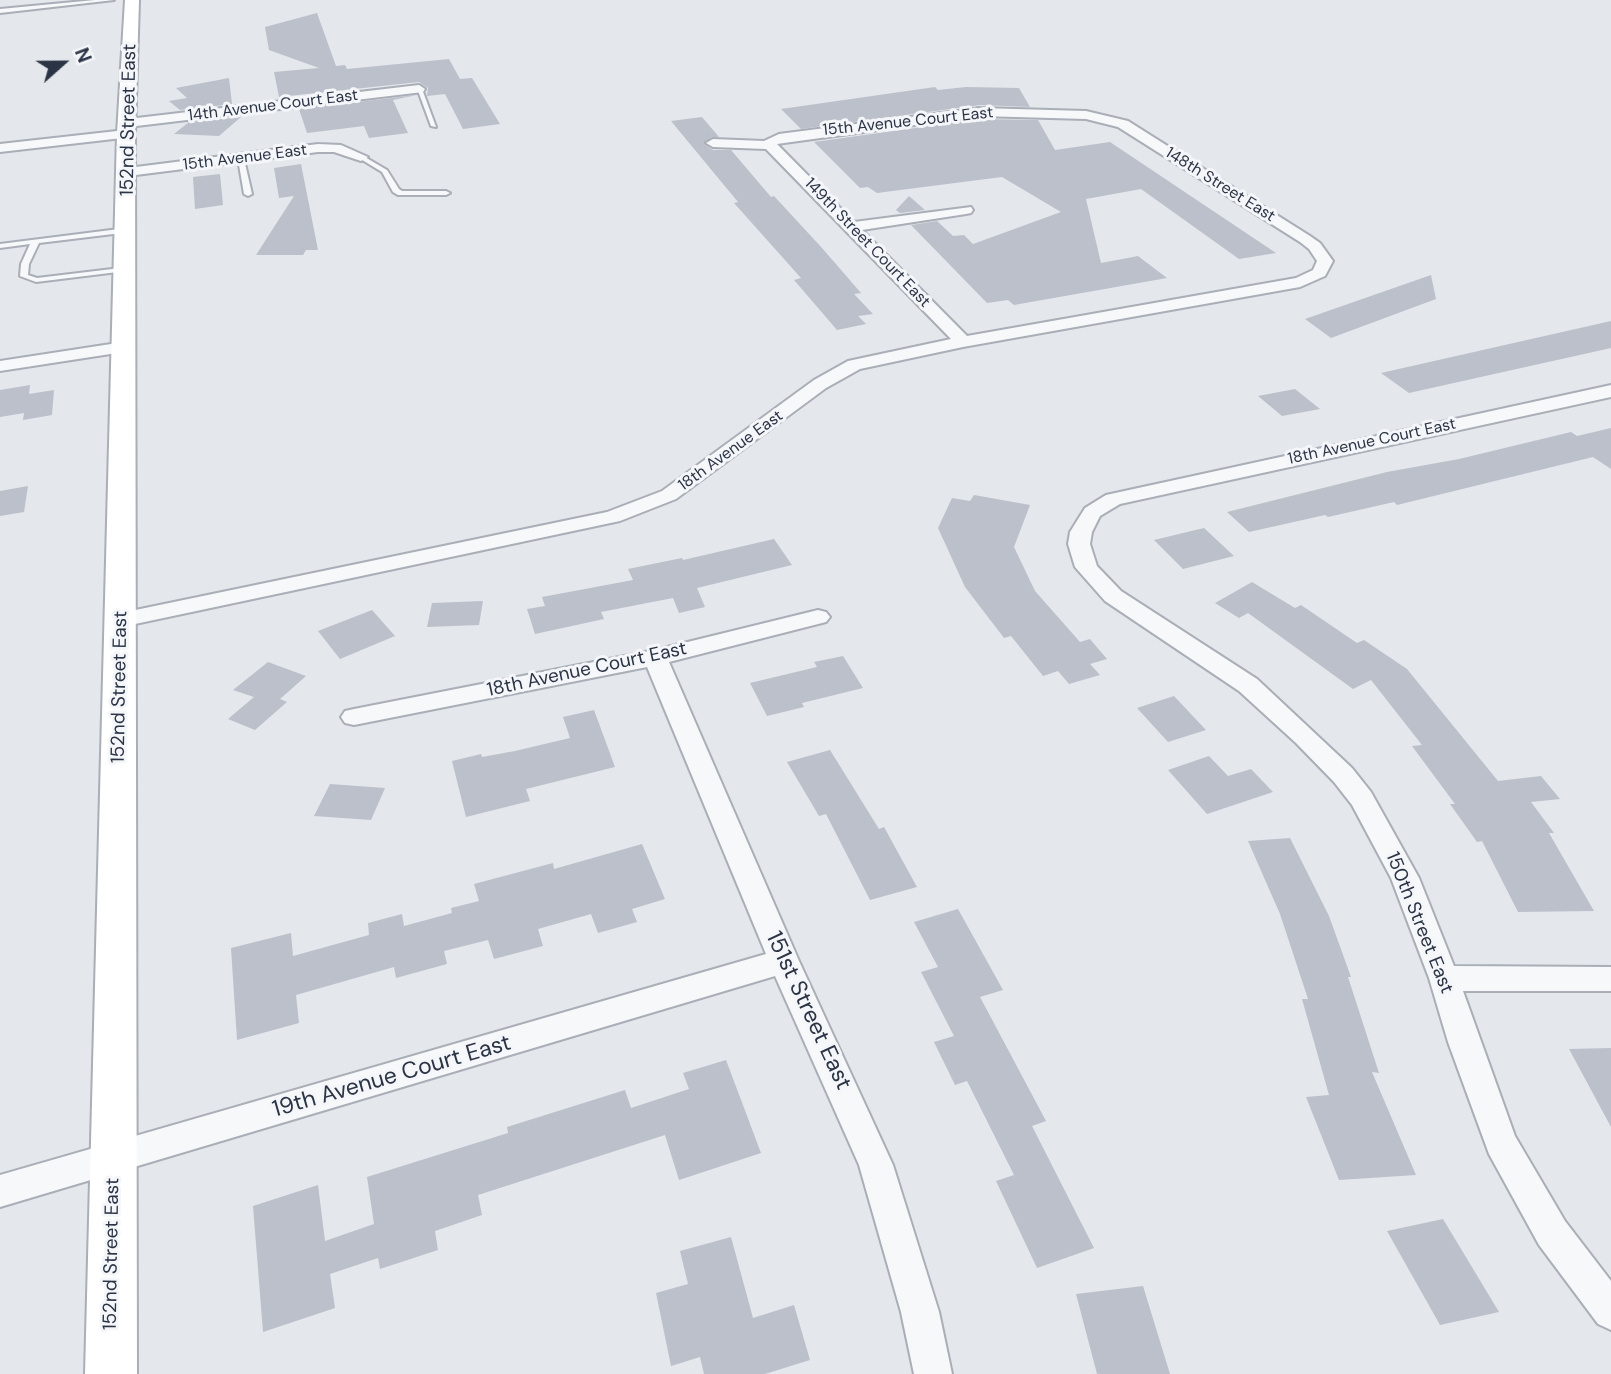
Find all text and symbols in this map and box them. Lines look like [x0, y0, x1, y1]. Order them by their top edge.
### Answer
north arrow [28, 28, 98, 98]
text: N [69, 44, 97, 66]
street label: 152nd Street East [116, 44, 142, 196]
street label: 14th Avenue Court East [187, 86, 359, 126]
street label: 15th Avenue Court East [822, 103, 994, 141]
street label: 15th Avenue East [182, 141, 308, 175]
street label: 148th Street East [1162, 144, 1278, 226]
street label: 149th Street Court East [800, 174, 934, 312]
street label: 18th Avenue East [675, 407, 787, 495]
street label: 18th Avenue Court East [1286, 415, 1458, 469]
street label: 152nd Street East [107, 611, 133, 763]
street label: 18th Avenue Court East [485, 638, 689, 702]
street label: 150th Street East [1380, 849, 1458, 997]
street label: 151st Street East [759, 927, 857, 1095]
street label: 19th Avenue Court East [270, 1030, 514, 1124]
street label: 152nd Street East [99, 1178, 125, 1330]

